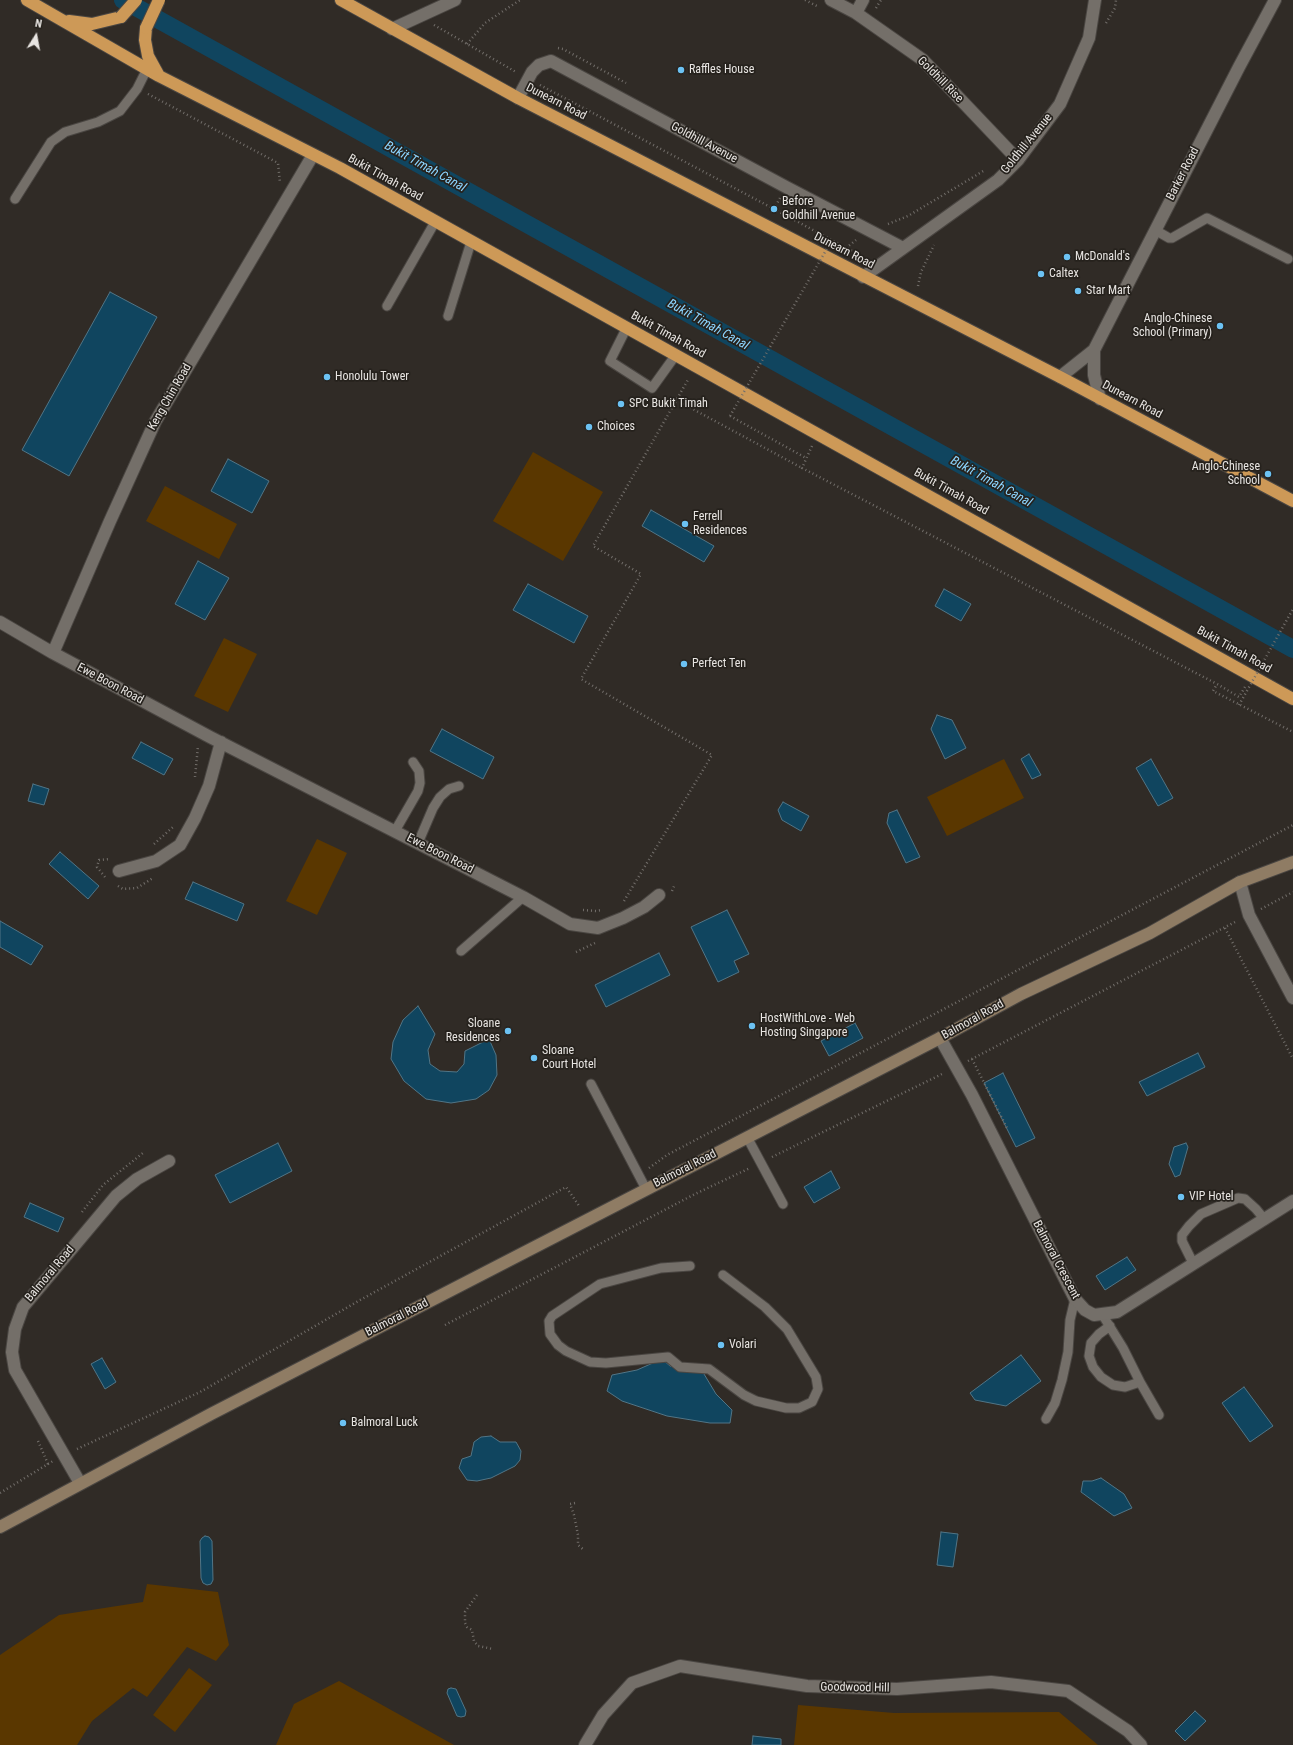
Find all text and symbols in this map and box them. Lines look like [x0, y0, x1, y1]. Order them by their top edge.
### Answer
north arrow [16, 16, 56, 56]
text: N [34, 17, 43, 31]
street label: Goldhill Rise [914, 54, 966, 106]
place label: Raffles House [689, 63, 754, 77]
marker: Raffles House [676, 65, 686, 75]
street label: Dunearn Road [523, 81, 589, 123]
street label: Goldhill Avenue [998, 111, 1056, 177]
street label: Goldhill Avenue [668, 119, 740, 167]
water label: Bukit Timah Canal [382, 138, 468, 196]
street label: Barker Road [1164, 145, 1202, 203]
street label: Bukit Timah Road [345, 152, 425, 204]
place label: Before Goldhill Avenue [782, 195, 855, 223]
marker: Before Goldhill Avenue [769, 204, 779, 214]
street label: Dunearn Road [811, 230, 877, 272]
place label: McDonald's [1075, 250, 1130, 264]
marker: McDonald's [1062, 252, 1072, 262]
place label: Caltex [1049, 267, 1079, 281]
marker: Caltex [1036, 269, 1046, 279]
place label: Star Mart [1086, 284, 1130, 298]
marker: Star Mart [1073, 286, 1083, 296]
water label: Bukit Timah Canal [665, 296, 751, 354]
street label: Bukit Timah Road [628, 309, 708, 361]
place label: Anglo-Chinese School (Primary) [1133, 312, 1212, 340]
marker: Anglo-Chinese School (Primary) [1215, 321, 1225, 331]
street label: Keng Chin Road [145, 361, 195, 433]
place label: Honolulu Tower [335, 370, 409, 384]
marker: Honolulu Tower [322, 372, 332, 382]
street label: Dunearn Road [1099, 378, 1165, 422]
place label: SPC Bukit Timah [629, 397, 708, 411]
marker: SPC Bukit Timah [616, 399, 626, 409]
place label: Choices [597, 420, 635, 434]
marker: Choices [584, 422, 594, 432]
water label: Bukit Timah Canal [948, 453, 1034, 511]
place label: Anglo-Chinese School [1192, 460, 1260, 488]
street label: Bukit Timah Road [911, 466, 991, 518]
marker: Anglo-Chinese School [1263, 469, 1273, 479]
place label: Ferrell Residences [693, 510, 747, 538]
marker: Ferrell Residences [680, 519, 690, 529]
street label: Bukit Timah Road [1194, 624, 1274, 676]
place label: Perfect Ten [692, 657, 746, 671]
marker: Perfect Ten [679, 659, 689, 669]
street label: Ewe Boon Road [74, 660, 146, 708]
street label: Ewe Boon Road [404, 831, 476, 877]
street label: Balmoral Road [939, 997, 1007, 1043]
place label: HostWithLove - Web Hosting Singapore [760, 1012, 855, 1040]
place label: Sloane Residences [446, 1017, 500, 1045]
marker: HostWithLove - Web Hosting Singapore [747, 1021, 757, 1031]
marker: Sloane Residences [503, 1026, 513, 1036]
place label: Sloane Court Hotel [542, 1044, 596, 1072]
marker: Sloane Court Hotel [529, 1053, 539, 1063]
street label: Balmoral Road [651, 1147, 719, 1191]
place label: VIP Hotel [1189, 1190, 1234, 1204]
marker: VIP Hotel [1176, 1192, 1186, 1202]
street label: Balmoral Crescent [1029, 1218, 1083, 1302]
street label: Balmoral Road [22, 1243, 78, 1305]
street label: Balmoral Road [363, 1296, 431, 1340]
place label: Volari [729, 1338, 756, 1352]
marker: Volari [716, 1340, 726, 1350]
place label: Balmoral Luck [351, 1416, 418, 1430]
marker: Balmoral Luck [338, 1418, 348, 1428]
street label: Goodwood Hill [820, 1680, 890, 1696]

